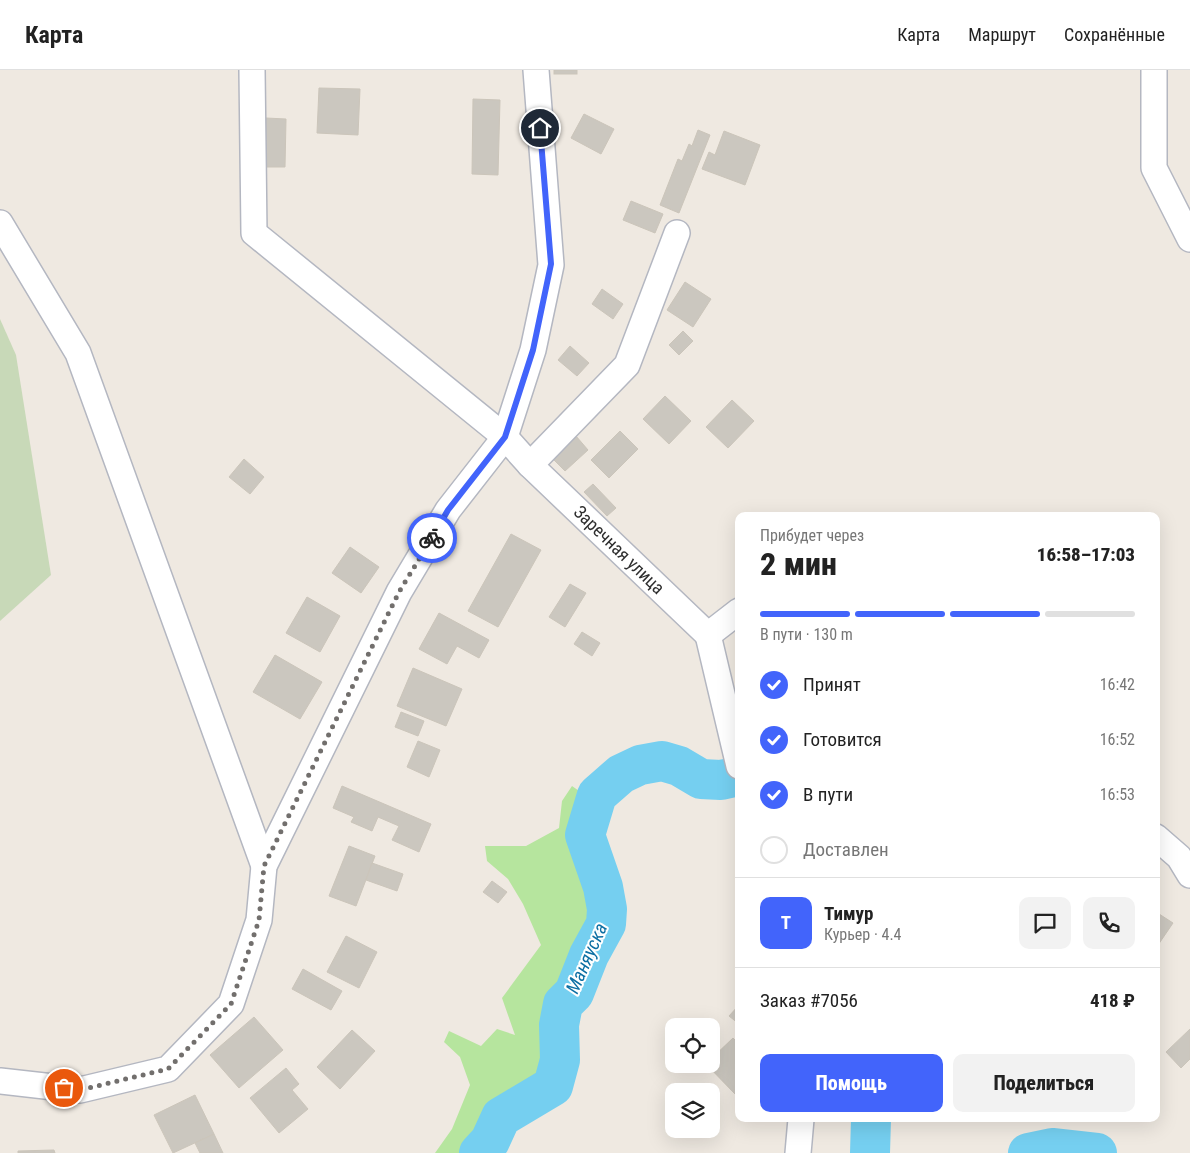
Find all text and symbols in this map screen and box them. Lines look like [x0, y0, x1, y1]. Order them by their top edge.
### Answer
text: Карта [25, 21, 83, 49]
text: Карта [897, 24, 940, 45]
text: Маршрут [968, 24, 1036, 45]
text: Сохранённые [1064, 24, 1165, 45]
pin [519, 107, 561, 149]
icon: home [526, 114, 554, 142]
street label: Заречная улица [570, 501, 669, 598]
courier [407, 513, 457, 563]
icon: bike [418, 524, 446, 552]
text: Прибудет через [760, 526, 864, 545]
text: 16:58–17:03 [1037, 543, 1135, 566]
text: 2 мин [760, 545, 837, 583]
text: В пути · 130 m [760, 625, 853, 644]
icon: check [760, 671, 788, 699]
text: Принят [803, 673, 861, 696]
text: 16:42 [1100, 675, 1135, 694]
icon: check [760, 726, 788, 754]
text: Готовится [803, 728, 882, 751]
text: 16:52 [1100, 730, 1135, 749]
icon: check [760, 781, 788, 809]
text: В пути [803, 783, 853, 806]
text: 16:53 [1100, 785, 1135, 804]
text: Доставлен [803, 838, 889, 861]
button: chat [1019, 897, 1071, 949]
button: phone [1083, 897, 1135, 949]
text: Тимур [824, 902, 873, 925]
text: Т [781, 911, 791, 934]
water label: Маняуска [561, 919, 612, 997]
text: Курьер · 4.4 [824, 925, 902, 944]
text: Заказ #7056 [760, 989, 858, 1012]
text: 418 ₽ [1090, 989, 1135, 1012]
map controls [665, 1018, 720, 1138]
button: locate [665, 1018, 720, 1073]
button: Помощь [760, 1054, 943, 1112]
button: Поделиться [953, 1054, 1135, 1112]
pin [43, 1067, 85, 1109]
icon: bag [50, 1074, 78, 1102]
button: layers [665, 1083, 720, 1138]

